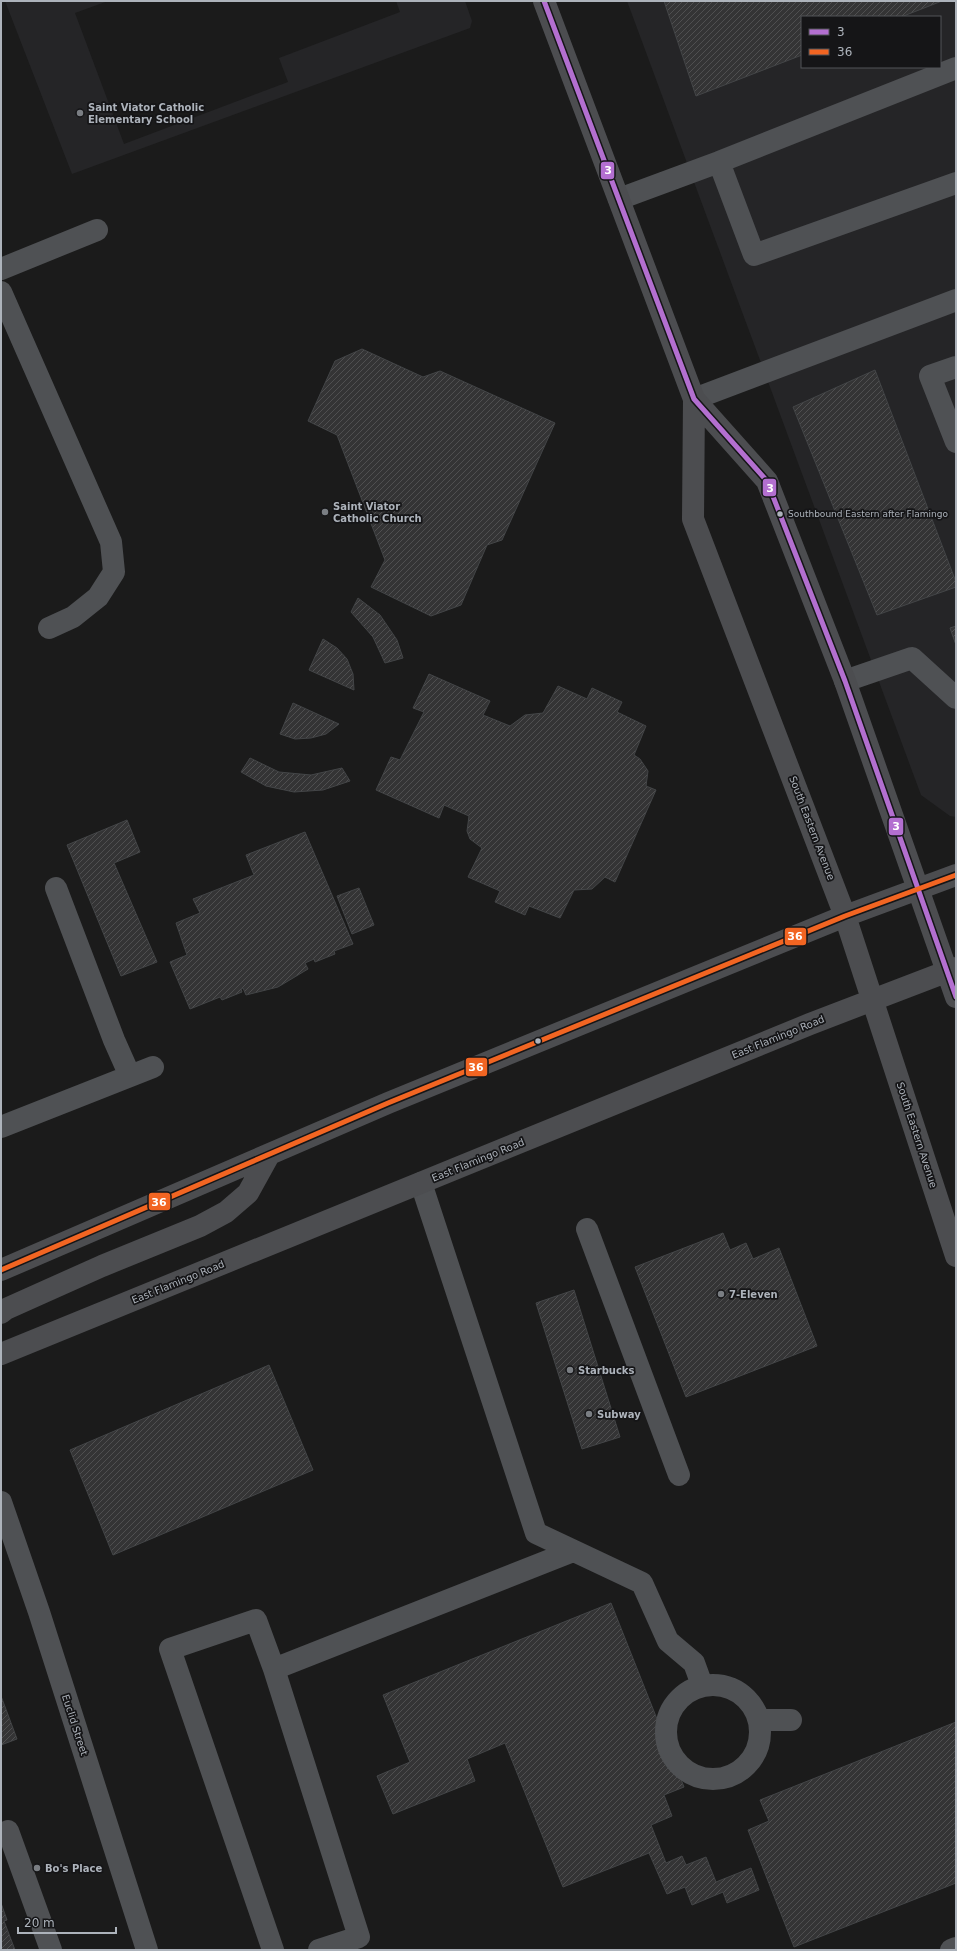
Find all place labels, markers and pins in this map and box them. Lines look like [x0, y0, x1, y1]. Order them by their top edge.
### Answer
place label: Saint Viator Catholic Elementary School [88, 102, 204, 125]
marker: Saint Viator Catholic Elementary School [75, 108, 85, 118]
place label: Saint Viator Catholic Church [333, 501, 422, 524]
marker: Saint Viator Catholic Church [320, 507, 330, 517]
marker: Southbound Eastern after Flamingo [775, 509, 785, 519]
place label: Southbound Eastern after Flamingo [788, 509, 948, 519]
unlabelled marker [533, 1036, 543, 1046]
marker: 7-Eleven [716, 1289, 726, 1299]
place label: 7-Eleven [729, 1289, 778, 1300]
marker: Starbucks [565, 1365, 575, 1375]
place label: Starbucks [578, 1365, 635, 1376]
marker: Subway [584, 1409, 594, 1419]
place label: Subway [597, 1409, 641, 1420]
marker: Bo's Place [32, 1863, 42, 1873]
place label: Bo's Place [45, 1863, 102, 1874]

